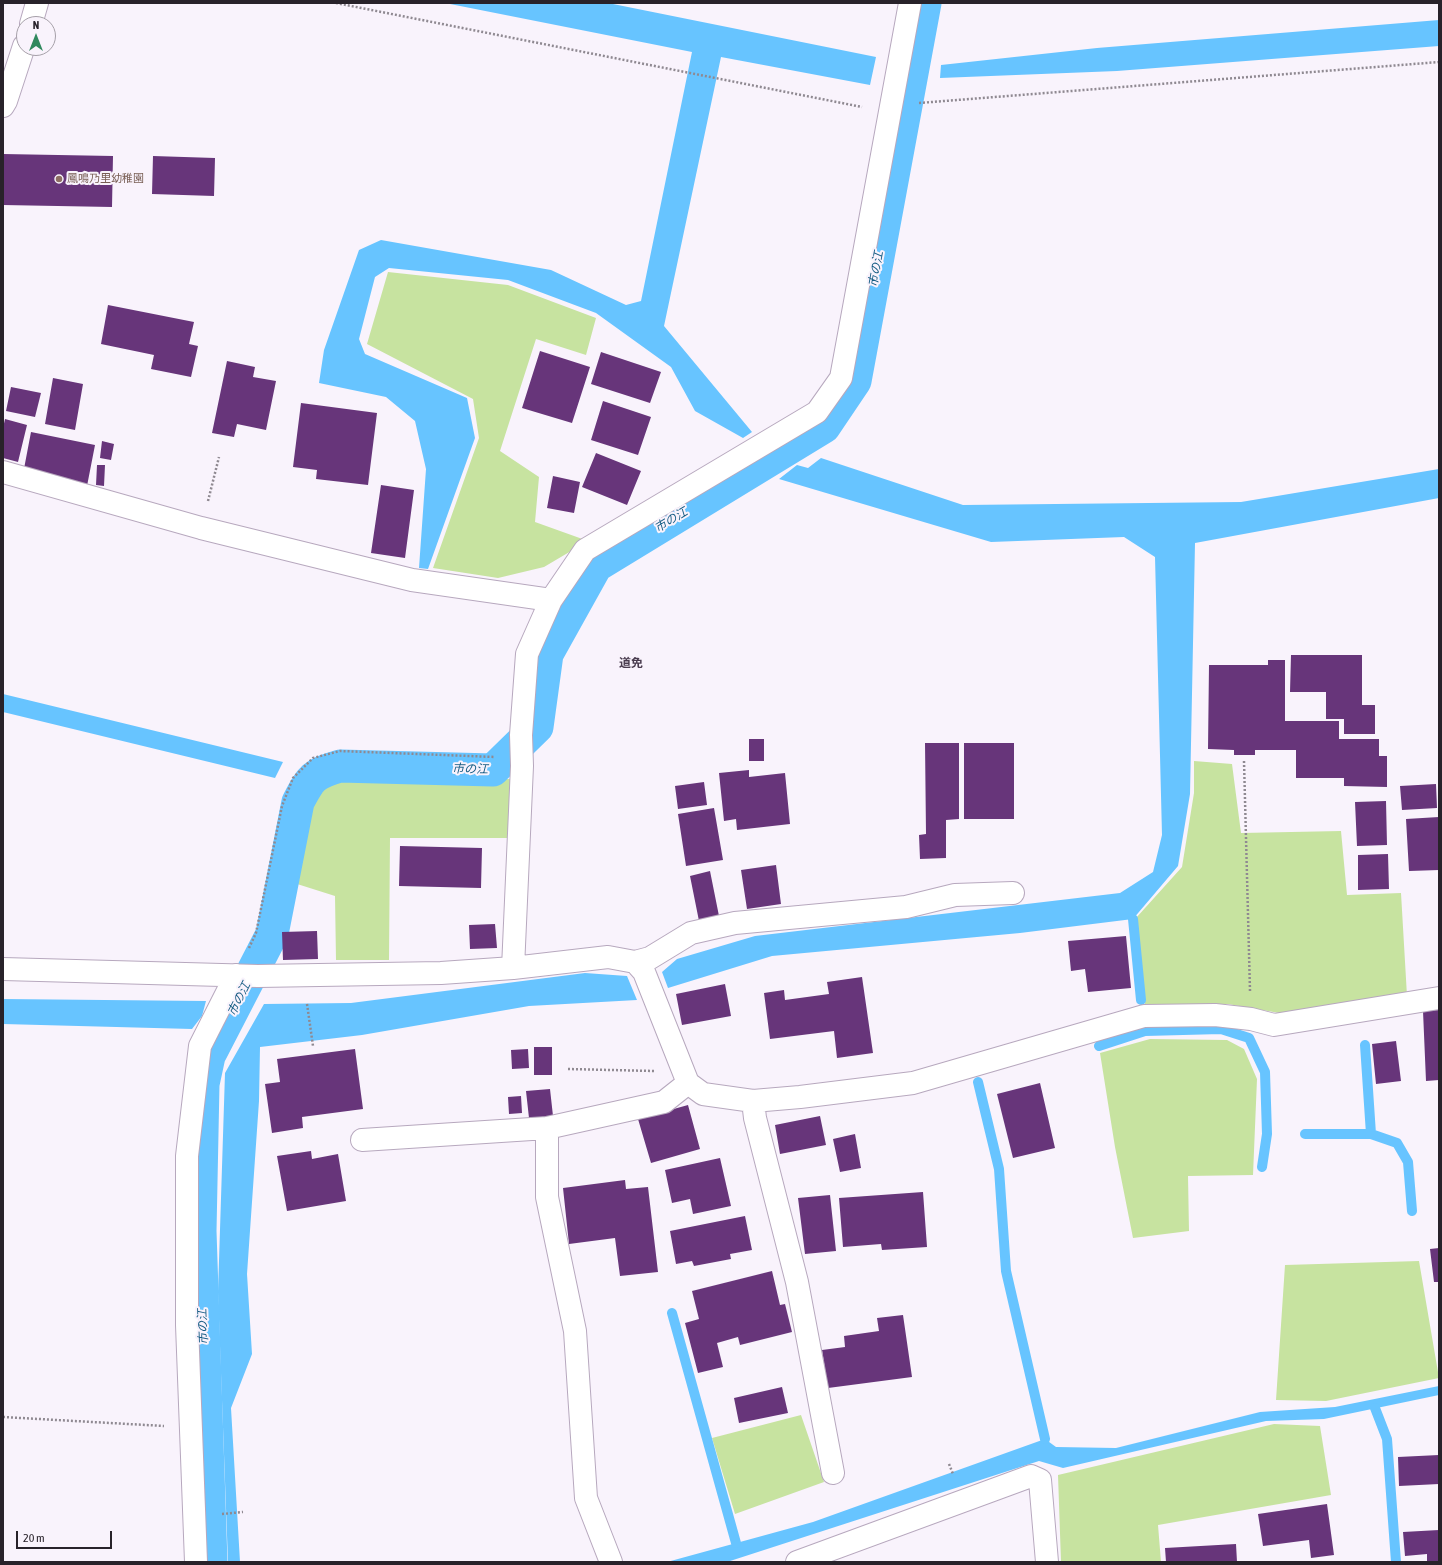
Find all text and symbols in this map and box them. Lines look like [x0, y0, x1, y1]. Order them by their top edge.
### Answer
north arrow [16, 16, 56, 56]
text: N [33, 19, 39, 31]
place label: 鳳鳴乃里幼稚園 [67, 172, 144, 186]
marker: 鳳鳴乃里幼稚園 [54, 174, 64, 184]
water label: 市の江 [866, 250, 886, 288]
water label: 市の江 [652, 505, 690, 535]
district label: 道免 [619, 656, 643, 670]
water label: 市の江 [452, 761, 488, 777]
water label: 市の江 [224, 980, 254, 1018]
water label: 市の江 [195, 1309, 211, 1345]
scale bar [18, 1523, 114, 1549]
text: 20 m [23, 1531, 45, 1545]

